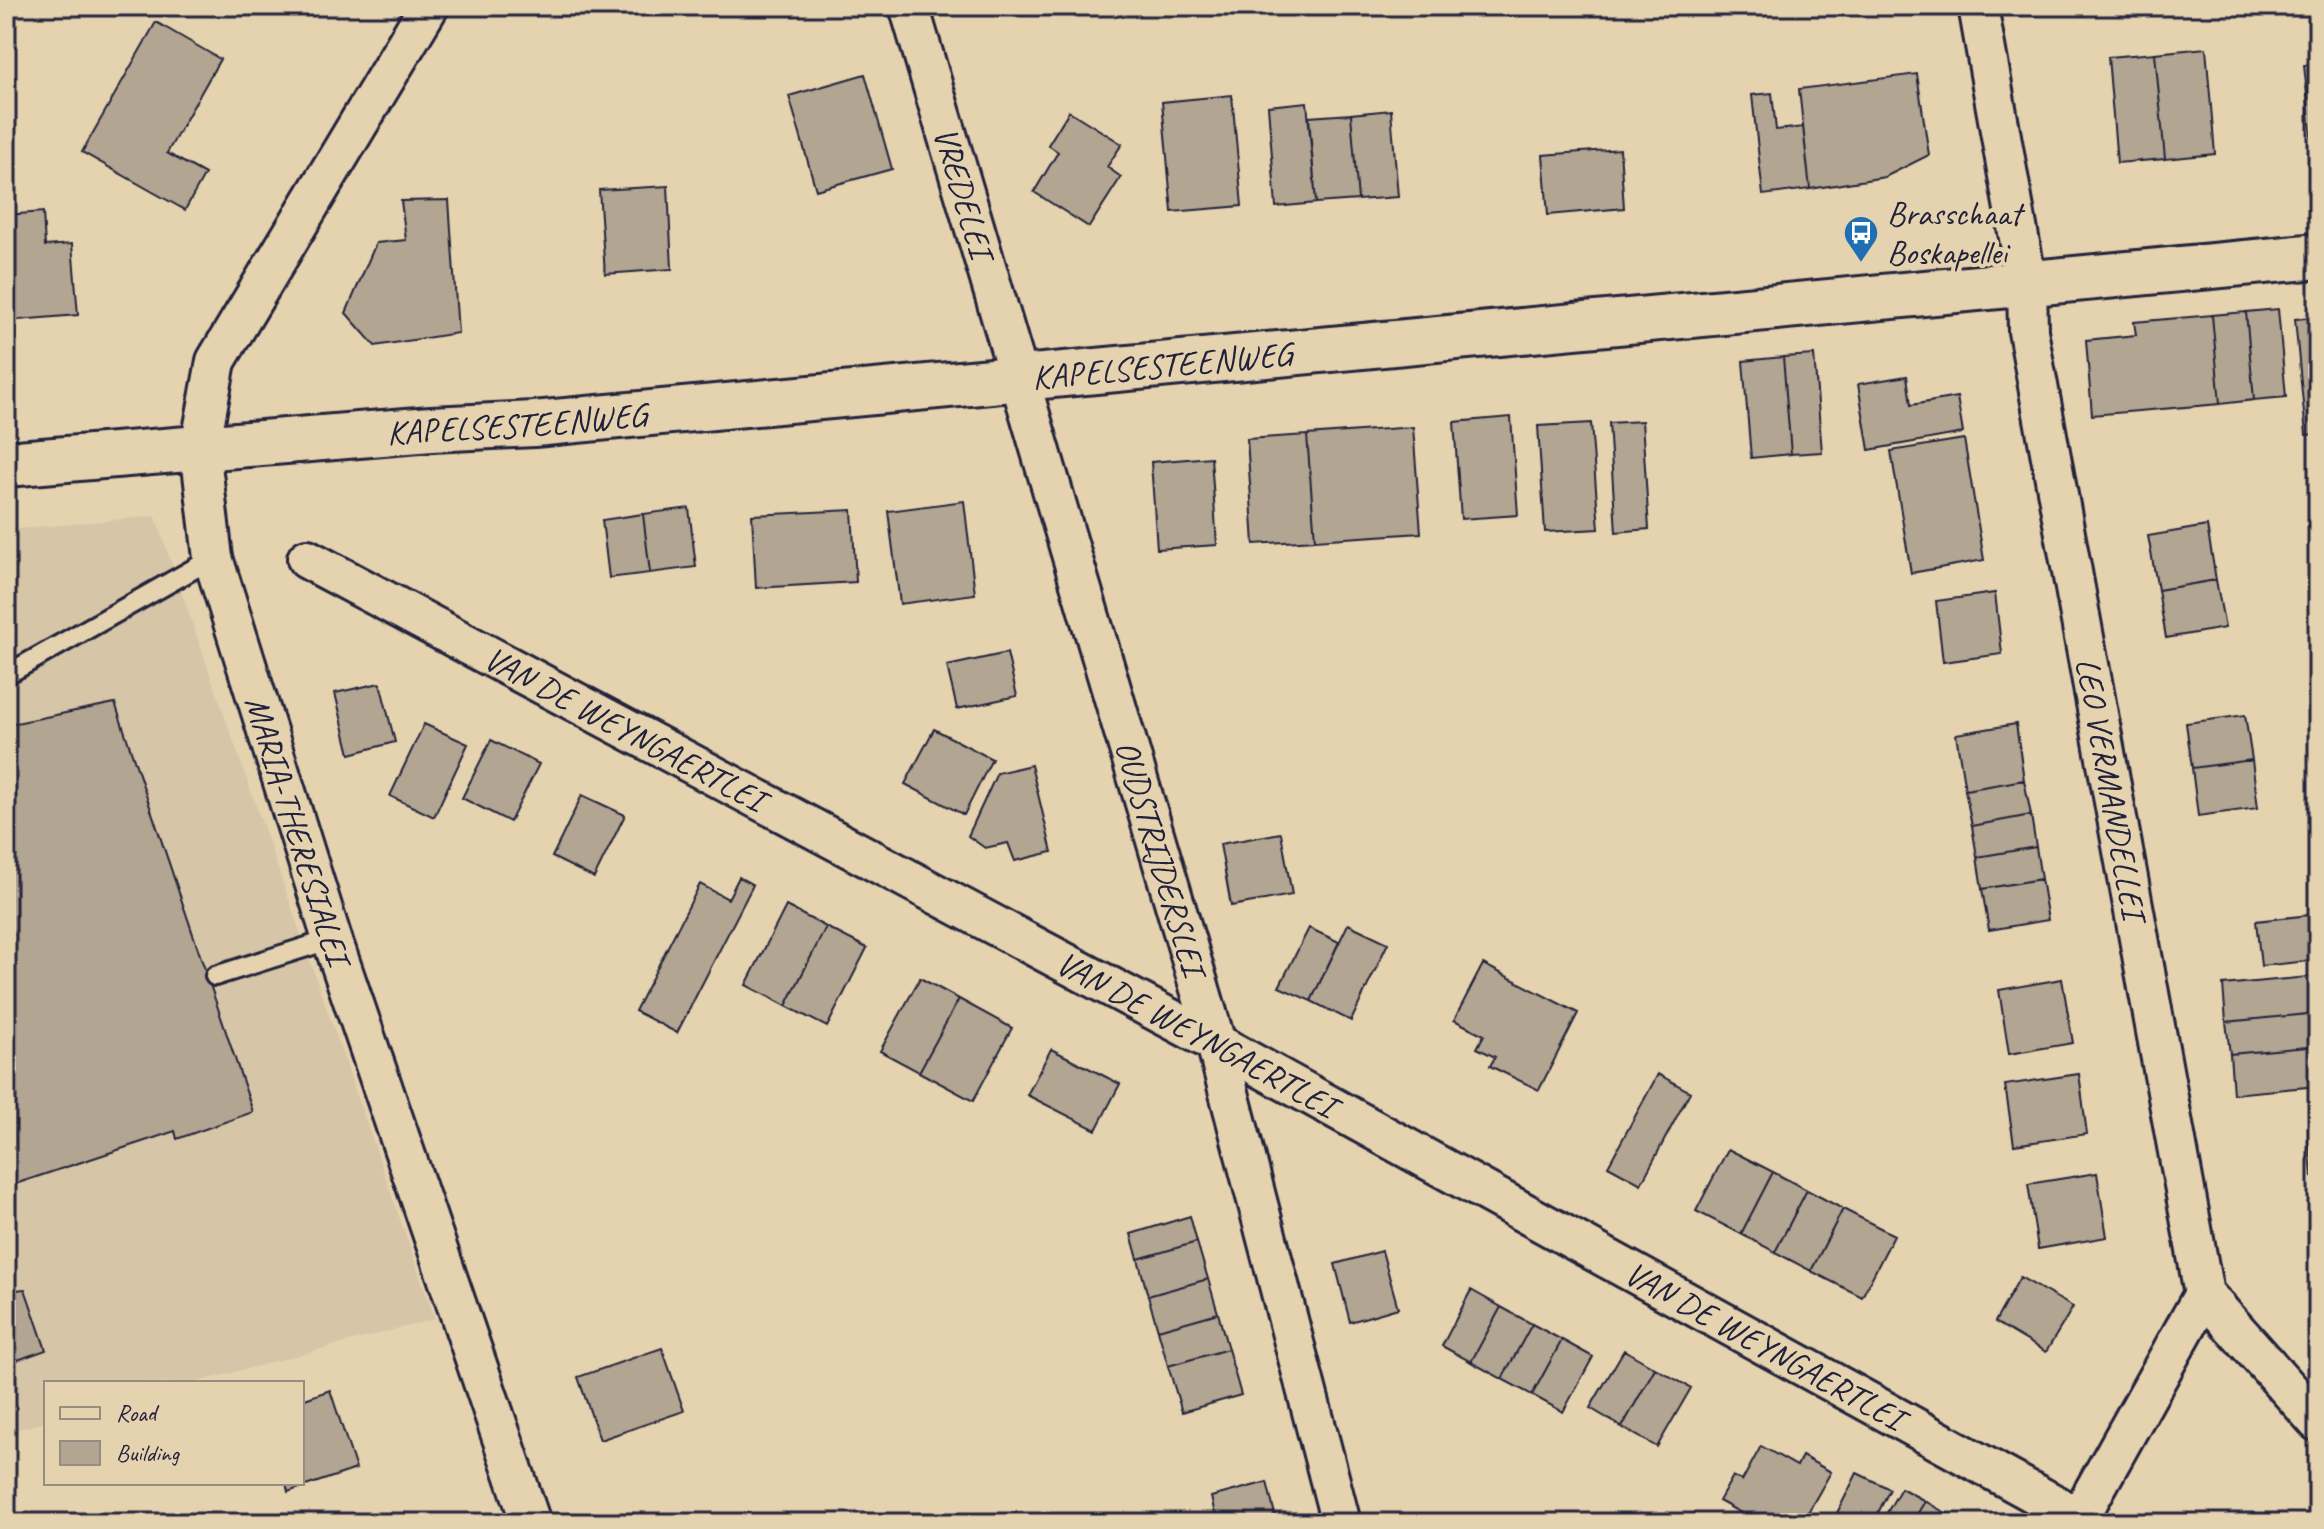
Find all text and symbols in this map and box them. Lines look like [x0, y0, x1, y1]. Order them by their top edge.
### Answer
street label: VREDELEI [924, 122, 1006, 269]
place label: Brasschaat Boskapellei [1887, 192, 2026, 274]
bus stop icon: Brasschaat Boskapellei [1842, 214, 1880, 264]
street label: KAPELSESTEENWEG [1030, 331, 1298, 398]
street label: KAPELSESTEENWEG [385, 392, 653, 454]
street label: VAN DE WEYNGAERTLEI [477, 636, 779, 824]
street label: LEO VERMANDELLEI [2067, 654, 2158, 929]
street label: MARIA-THERESIALEI [236, 691, 362, 976]
street label: OUDSTRIJDERSLEI [1106, 735, 1218, 986]
street label: VAN DE WEYNGAERTLEI [1049, 941, 1350, 1130]
street label: VAN DE WEYNGAERTLEI [1618, 1251, 1918, 1442]
legend [44, 1381, 304, 1485]
text: Road [116, 1398, 160, 1428]
text: Building [116, 1438, 181, 1468]

